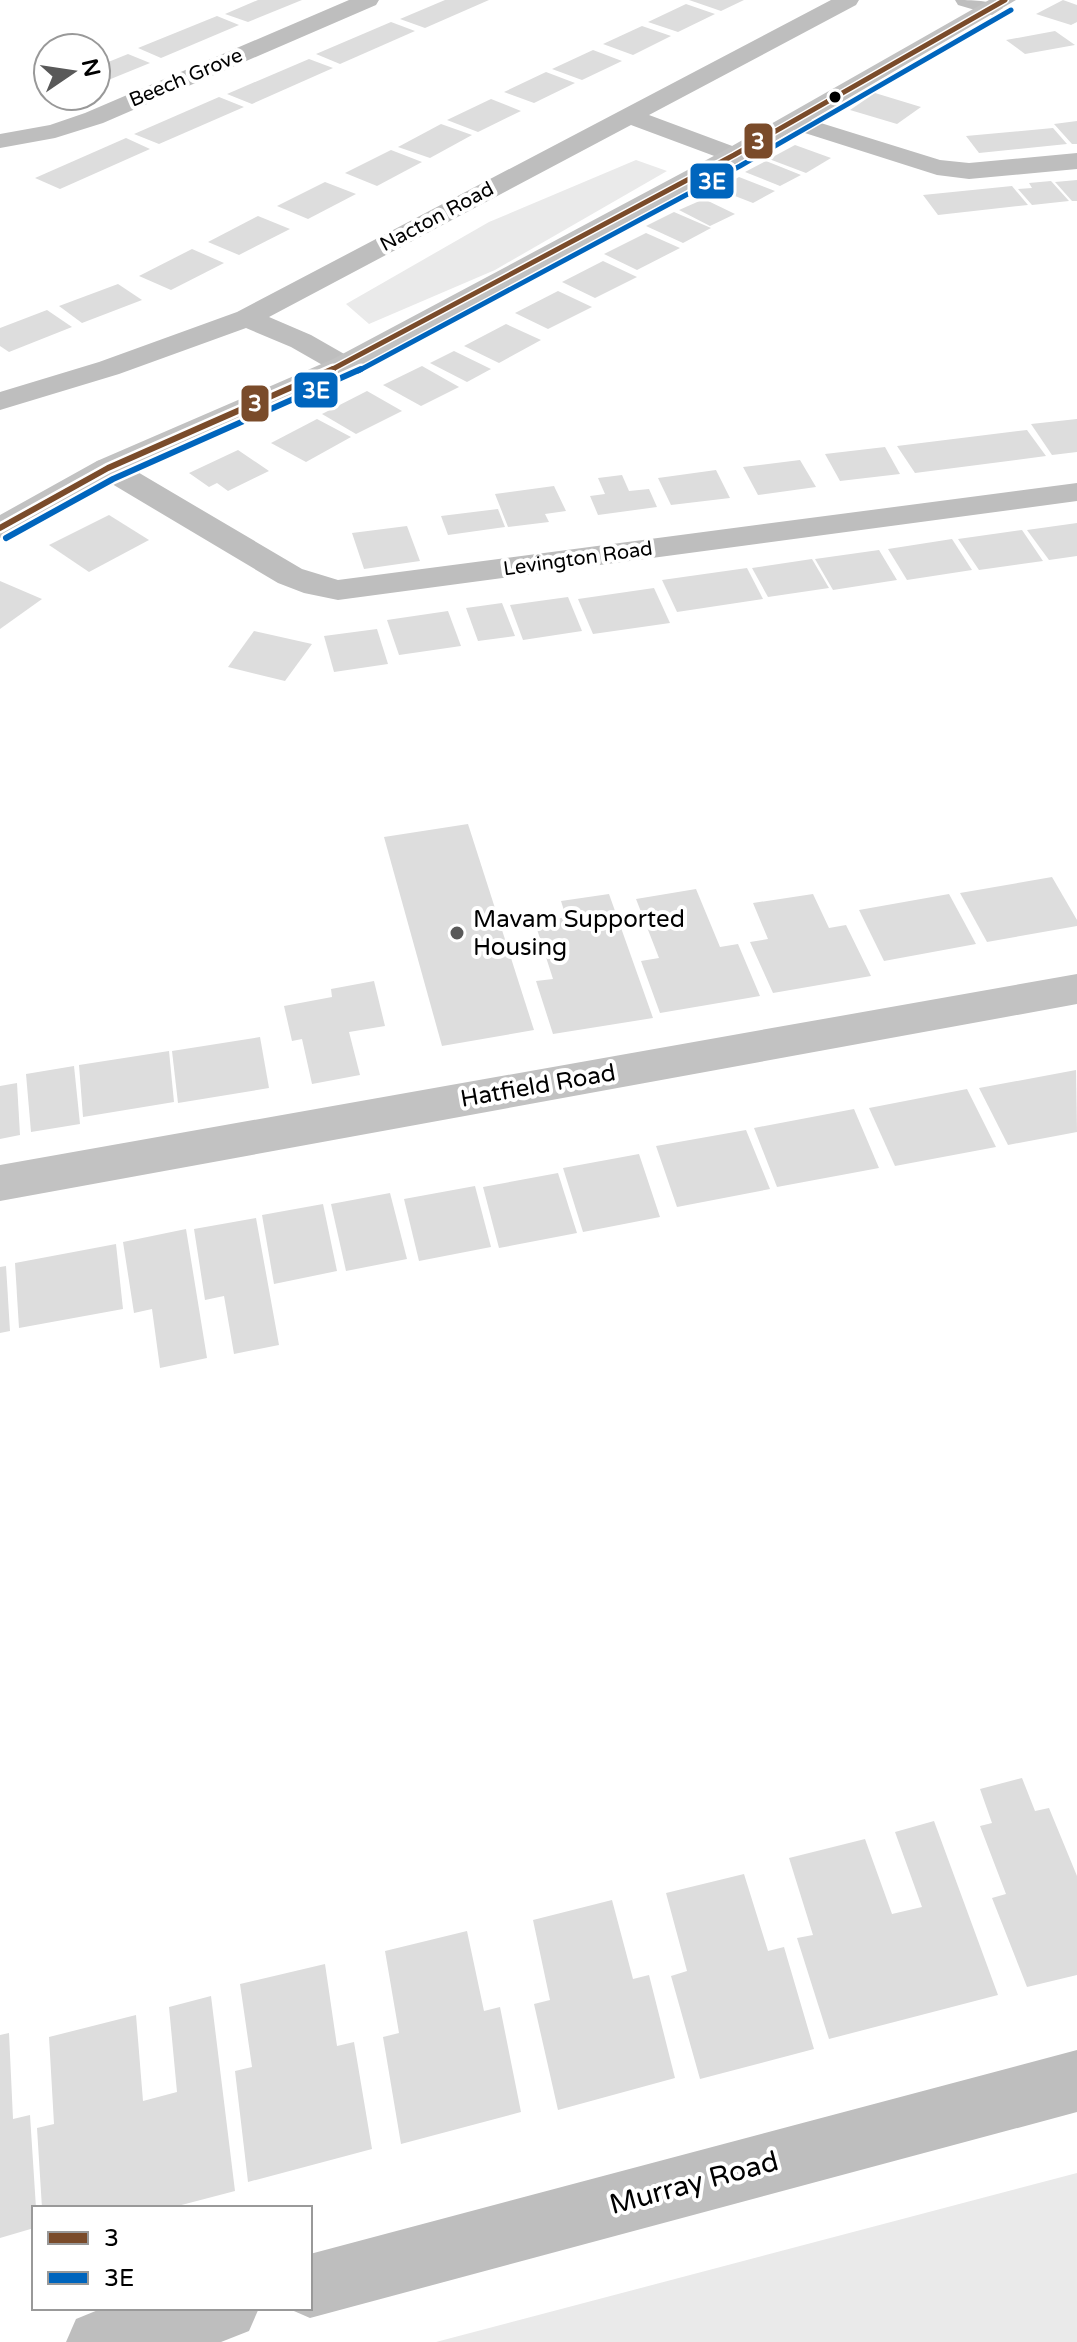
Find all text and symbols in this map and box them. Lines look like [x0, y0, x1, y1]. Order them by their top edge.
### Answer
north arrow [32, 32, 112, 112]
street label: Beech Grove [126, 43, 246, 113]
text: N [76, 56, 105, 79]
unlabelled marker [827, 89, 843, 105]
line badge: 3 [743, 122, 774, 160]
text: 3 [751, 129, 765, 155]
line badge: 3E [689, 162, 735, 200]
text: 3E [698, 169, 726, 195]
street label: Nacton Road [376, 177, 498, 257]
line badge: 3E [293, 371, 339, 409]
text: 3E [302, 378, 330, 404]
line badge: 3 [240, 384, 270, 423]
text: 3 [248, 391, 262, 417]
street label: Levington Road [502, 537, 654, 581]
place label: Mavam Supported Housing [473, 905, 685, 962]
marker: Mavam Supported Housing [448, 924, 466, 942]
street label: Hatfield Road [458, 1058, 618, 1114]
street label: Murray Road [606, 2144, 782, 2222]
legend [32, 2206, 312, 2310]
text: 3 [104, 2224, 119, 2253]
text: 3E [104, 2264, 134, 2293]

